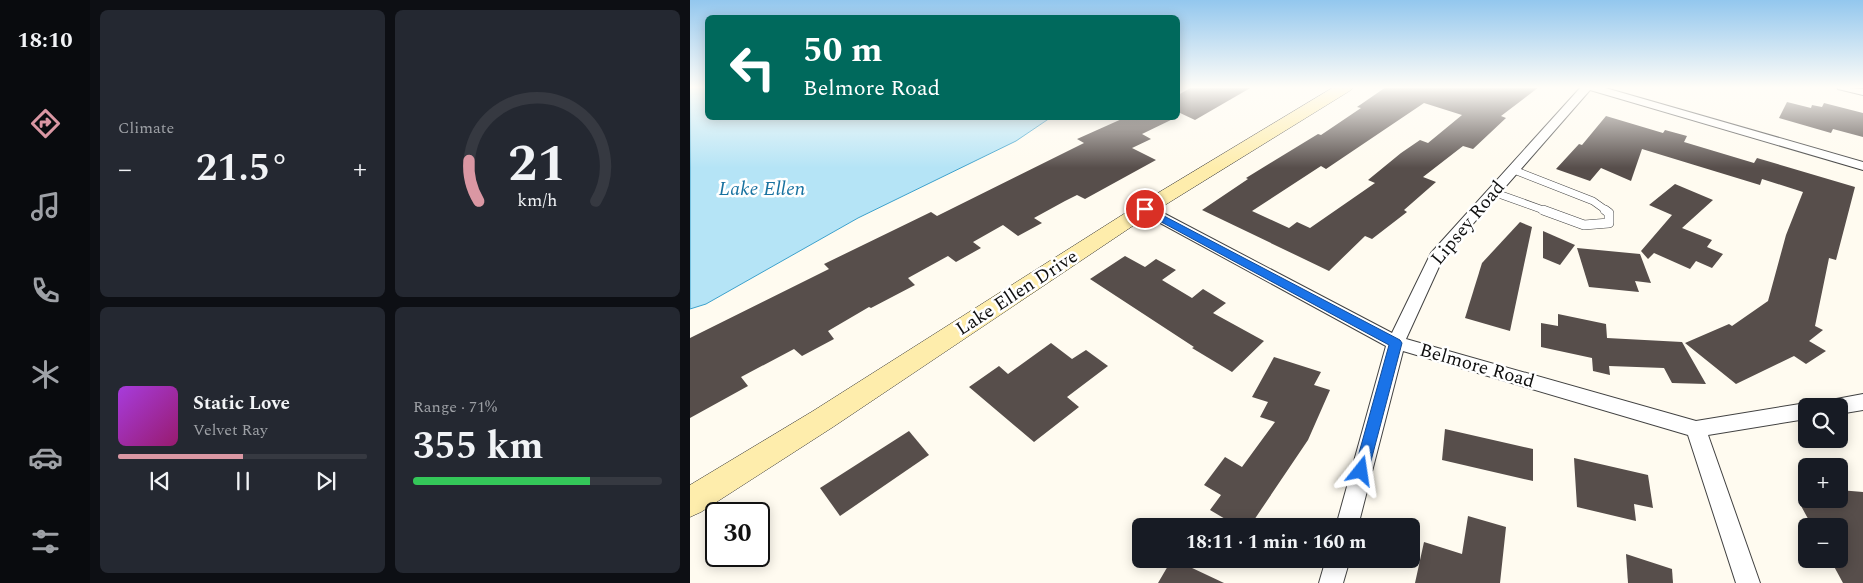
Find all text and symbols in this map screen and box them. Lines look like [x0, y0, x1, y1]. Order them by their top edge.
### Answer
text: 18:10 [17, 24, 73, 57]
text: 50 m [803, 24, 883, 77]
icon: left [720, 35, 785, 100]
text: Belmore Road [803, 72, 940, 105]
icon: directions [28, 106, 63, 141]
text: Climate [118, 116, 174, 140]
text: 21 [508, 125, 567, 204]
text: 21.5° [196, 140, 289, 198]
text: − [118, 148, 132, 191]
text: + [353, 148, 367, 191]
water label: Lake Ellen [719, 174, 806, 204]
street label: Lipsey Road [1424, 174, 1512, 272]
text: km/h [517, 187, 558, 214]
pin [1124, 188, 1166, 230]
icon: music [28, 189, 63, 224]
icon: arrive [1131, 195, 1159, 223]
street label: Lake Ellen Drive [950, 243, 1084, 343]
icon: phone [28, 273, 63, 308]
street label: Belmore Road [1416, 336, 1538, 396]
icon: climate [28, 357, 63, 392]
text: Static Love [193, 389, 290, 418]
text: Range · 71% [413, 395, 497, 419]
map controls [1798, 398, 1848, 568]
button: search [1798, 398, 1848, 448]
text: Velvet Ray [193, 418, 268, 442]
text: 355 km [413, 418, 544, 476]
icon: car [28, 440, 63, 475]
position arrow [1334, 444, 1386, 496]
button: + [1798, 458, 1848, 508]
icon: previous [146, 467, 174, 495]
icon: pause [229, 467, 257, 495]
icon: next [312, 467, 340, 495]
speed limit sign: 30 [705, 502, 770, 567]
button: − [1798, 518, 1848, 568]
icon: filters [28, 524, 63, 559]
text: 18:11 · 1 min · 160 m [1186, 528, 1366, 557]

